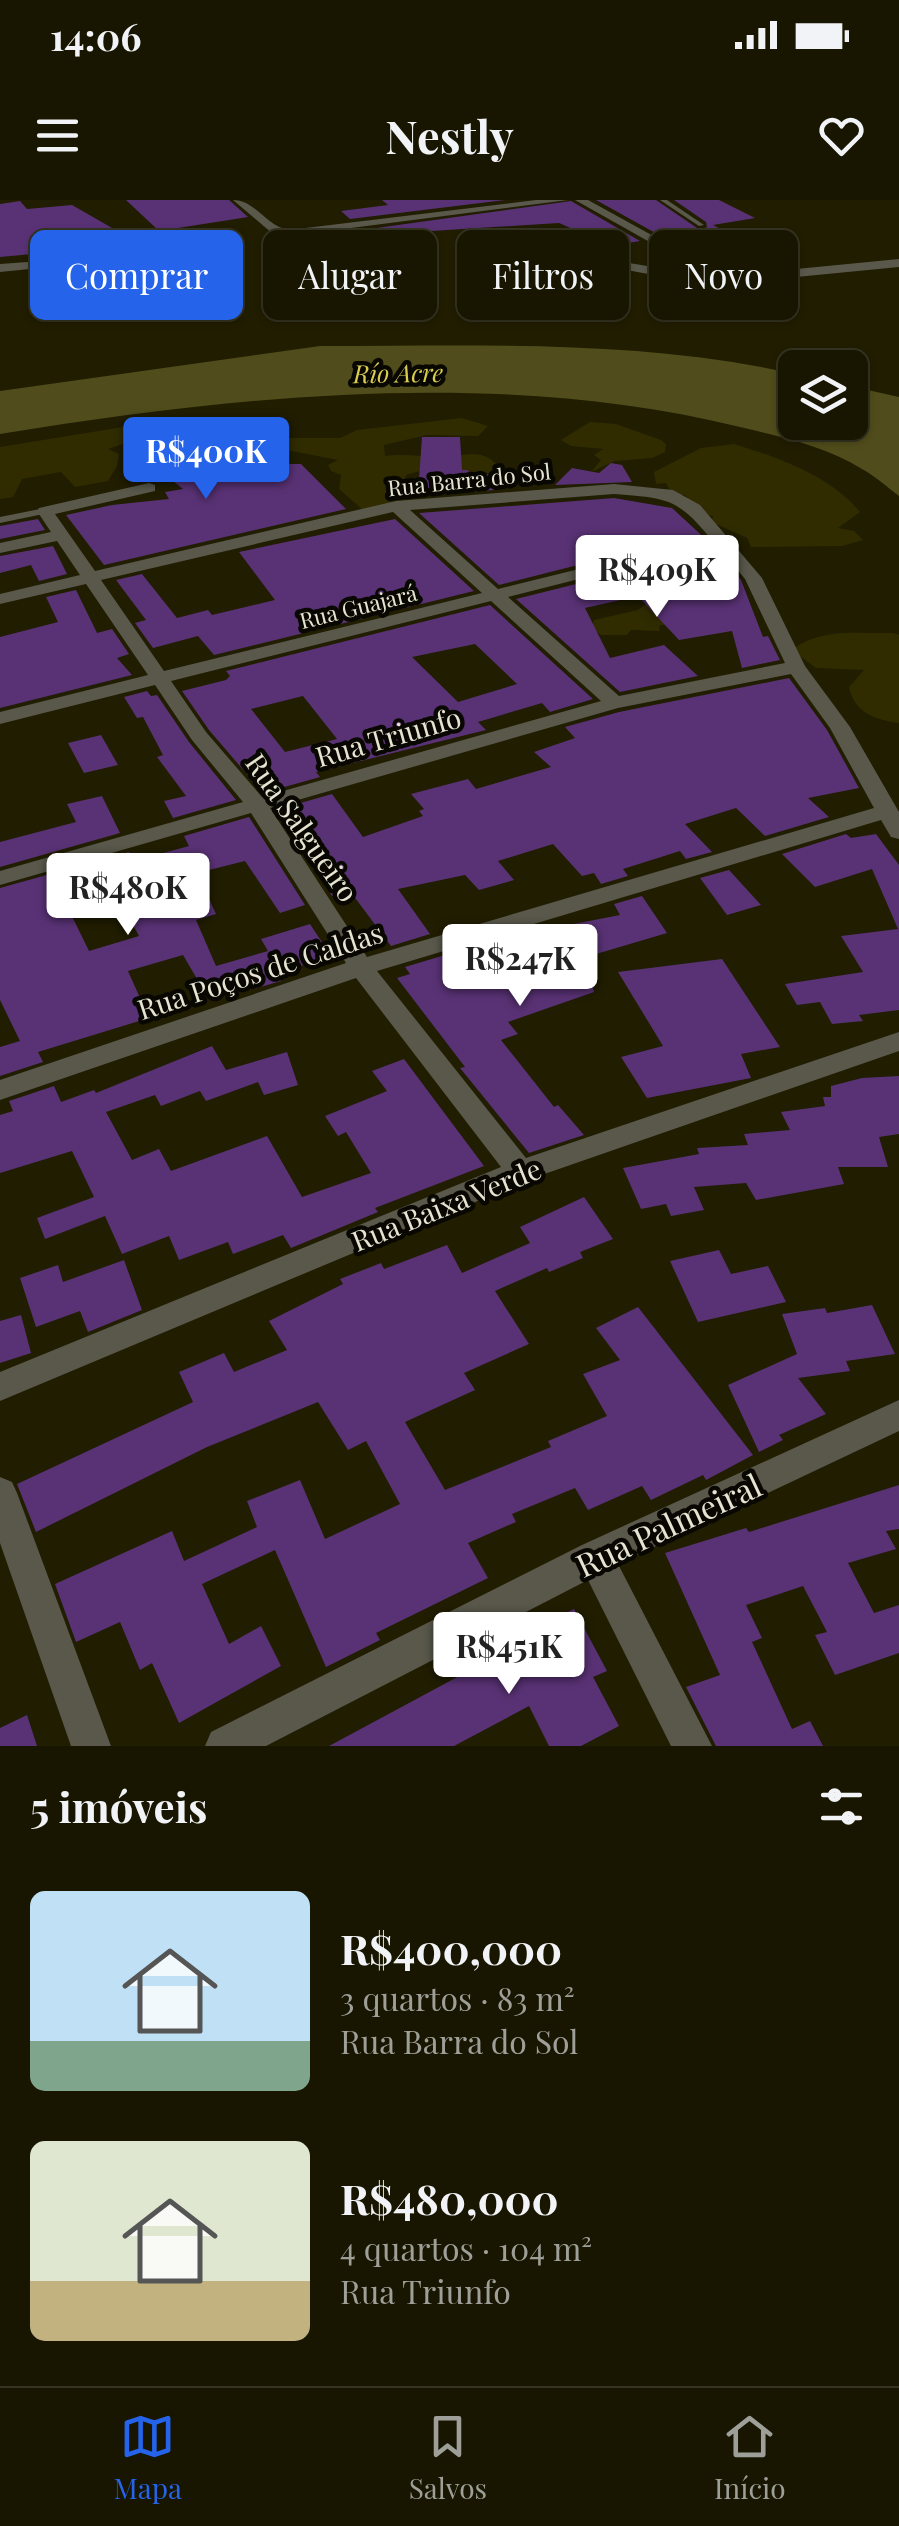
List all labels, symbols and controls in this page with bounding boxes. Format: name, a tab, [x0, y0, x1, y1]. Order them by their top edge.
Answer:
text: 14:06	[50, 10, 141, 61]
text: Nestly	[385, 105, 514, 165]
icon: menu	[30, 108, 85, 163]
icon: heart	[814, 108, 869, 163]
chip: Comprar	[30, 230, 243, 320]
chip: Alugar	[263, 230, 437, 320]
chip: Filtros	[457, 230, 629, 320]
chip: Novo	[649, 230, 798, 320]
map controls	[778, 350, 868, 440]
button: layers	[778, 350, 868, 440]
water label: Río Acre	[352, 355, 444, 389]
pin: R$400K	[125, 417, 287, 502]
text: R$400K	[145, 428, 267, 471]
street label: Rua Barra do Sol	[386, 456, 552, 502]
pin: R$409K	[576, 535, 738, 620]
text: R$409K	[598, 546, 716, 589]
street label: Rua Guajará	[296, 577, 420, 635]
street label: Rua Triunfo	[311, 698, 465, 774]
street label: Rua Salgueiro	[238, 746, 368, 908]
pin: R$480K	[47, 853, 209, 938]
text: R$480K	[69, 864, 187, 907]
street label: Rua Poços de Caldas	[133, 913, 387, 1027]
pin: R$247K	[439, 924, 601, 1009]
text: R$247K	[464, 935, 576, 978]
street label: Rua Baixa Verde	[346, 1149, 546, 1259]
street label: Rua Palmeiral	[568, 1462, 768, 1586]
pin: R$451K	[428, 1612, 590, 1697]
text: R$451K	[455, 1623, 563, 1666]
text: 5 imóveis	[30, 1778, 207, 1834]
icon: filters	[814, 1779, 869, 1834]
text: R$400,000	[340, 1920, 562, 1976]
icon: home	[110, 1931, 230, 2051]
text: 3 quartos · 83 m²	[340, 1976, 575, 2019]
text: Rua Barra do Sol	[340, 2019, 578, 2062]
text: R$480,000	[340, 2170, 559, 2226]
icon: home	[110, 2181, 230, 2301]
text: 4 quartos · 104 m²	[340, 2226, 592, 2269]
text: Rua Triunfo	[340, 2269, 511, 2312]
tab: Mapa	[113, 2409, 182, 2506]
tab: Salvos	[409, 2409, 487, 2506]
tab: Início	[714, 2409, 786, 2506]

